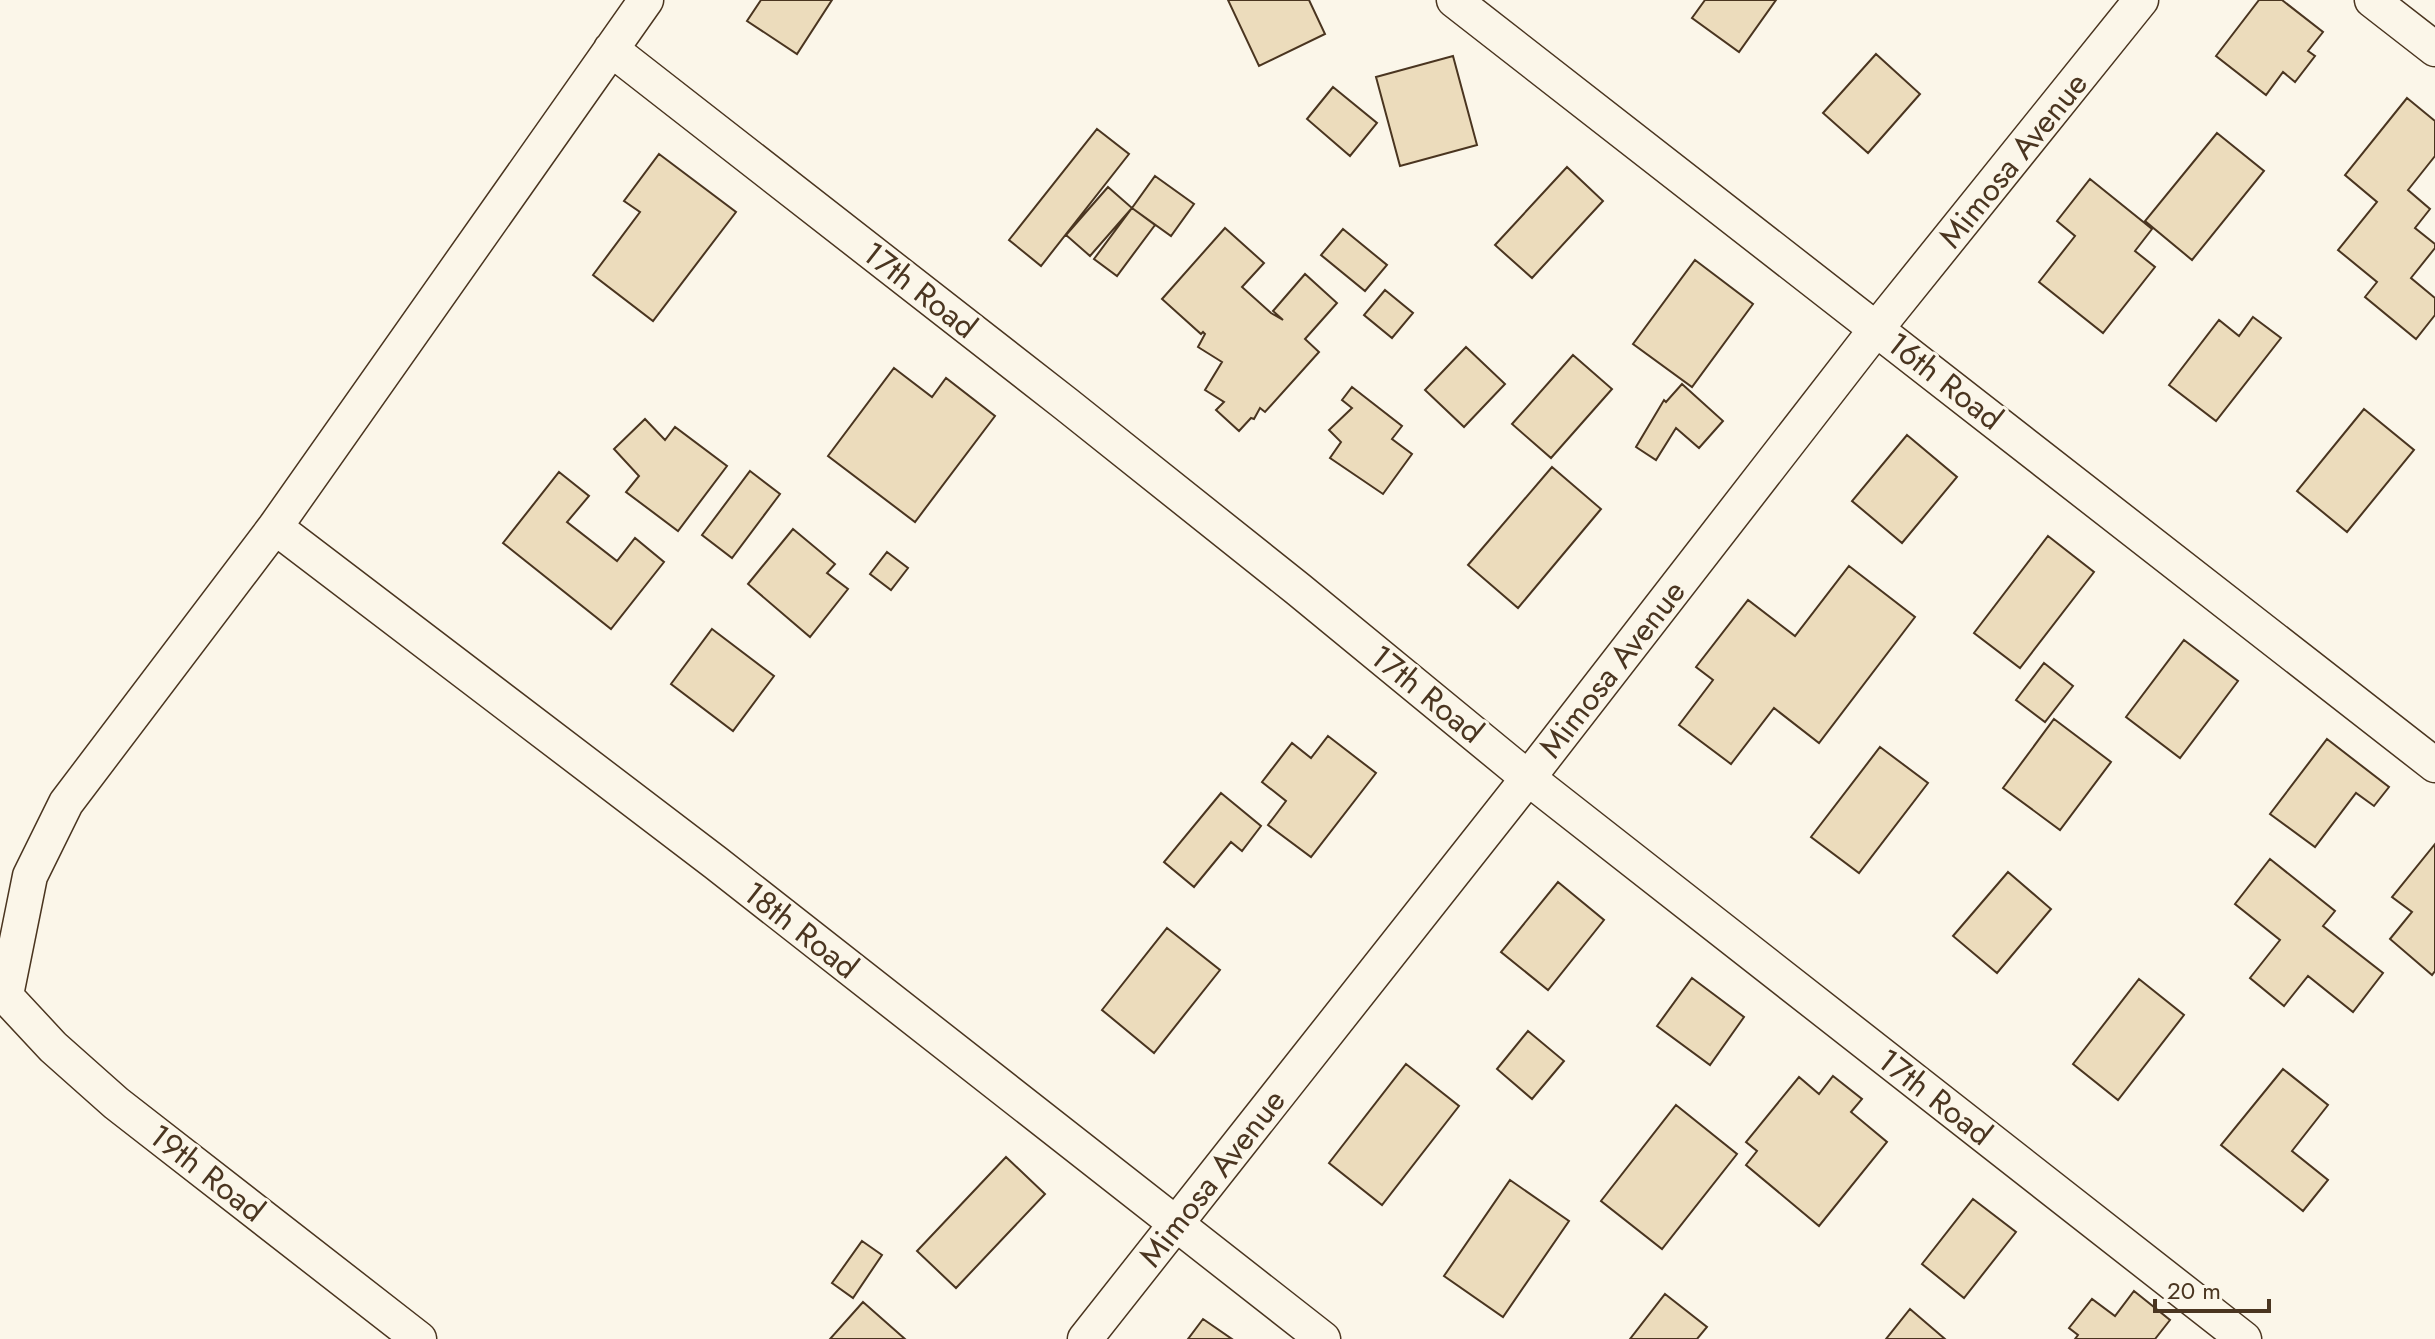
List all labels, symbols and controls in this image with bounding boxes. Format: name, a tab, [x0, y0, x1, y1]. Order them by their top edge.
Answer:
street label: Mimosa Avenue	[1928, 62, 2098, 258]
street label: 17th Road	[853, 231, 987, 349]
street label: 16th Road	[1877, 321, 2013, 441]
street label: Mimosa Avenue	[1528, 570, 1696, 768]
street label: 17th Road	[1360, 634, 1494, 754]
street label: 18th Road	[734, 870, 868, 990]
street label: 17th Road	[1868, 1038, 2002, 1156]
street label: Mimosa Avenue	[1128, 1079, 1296, 1277]
street label: 19th Road	[139, 1113, 275, 1233]
scale bar	[2155, 1263, 2269, 1313]
text: 20 m	[2167, 1273, 2221, 1308]

